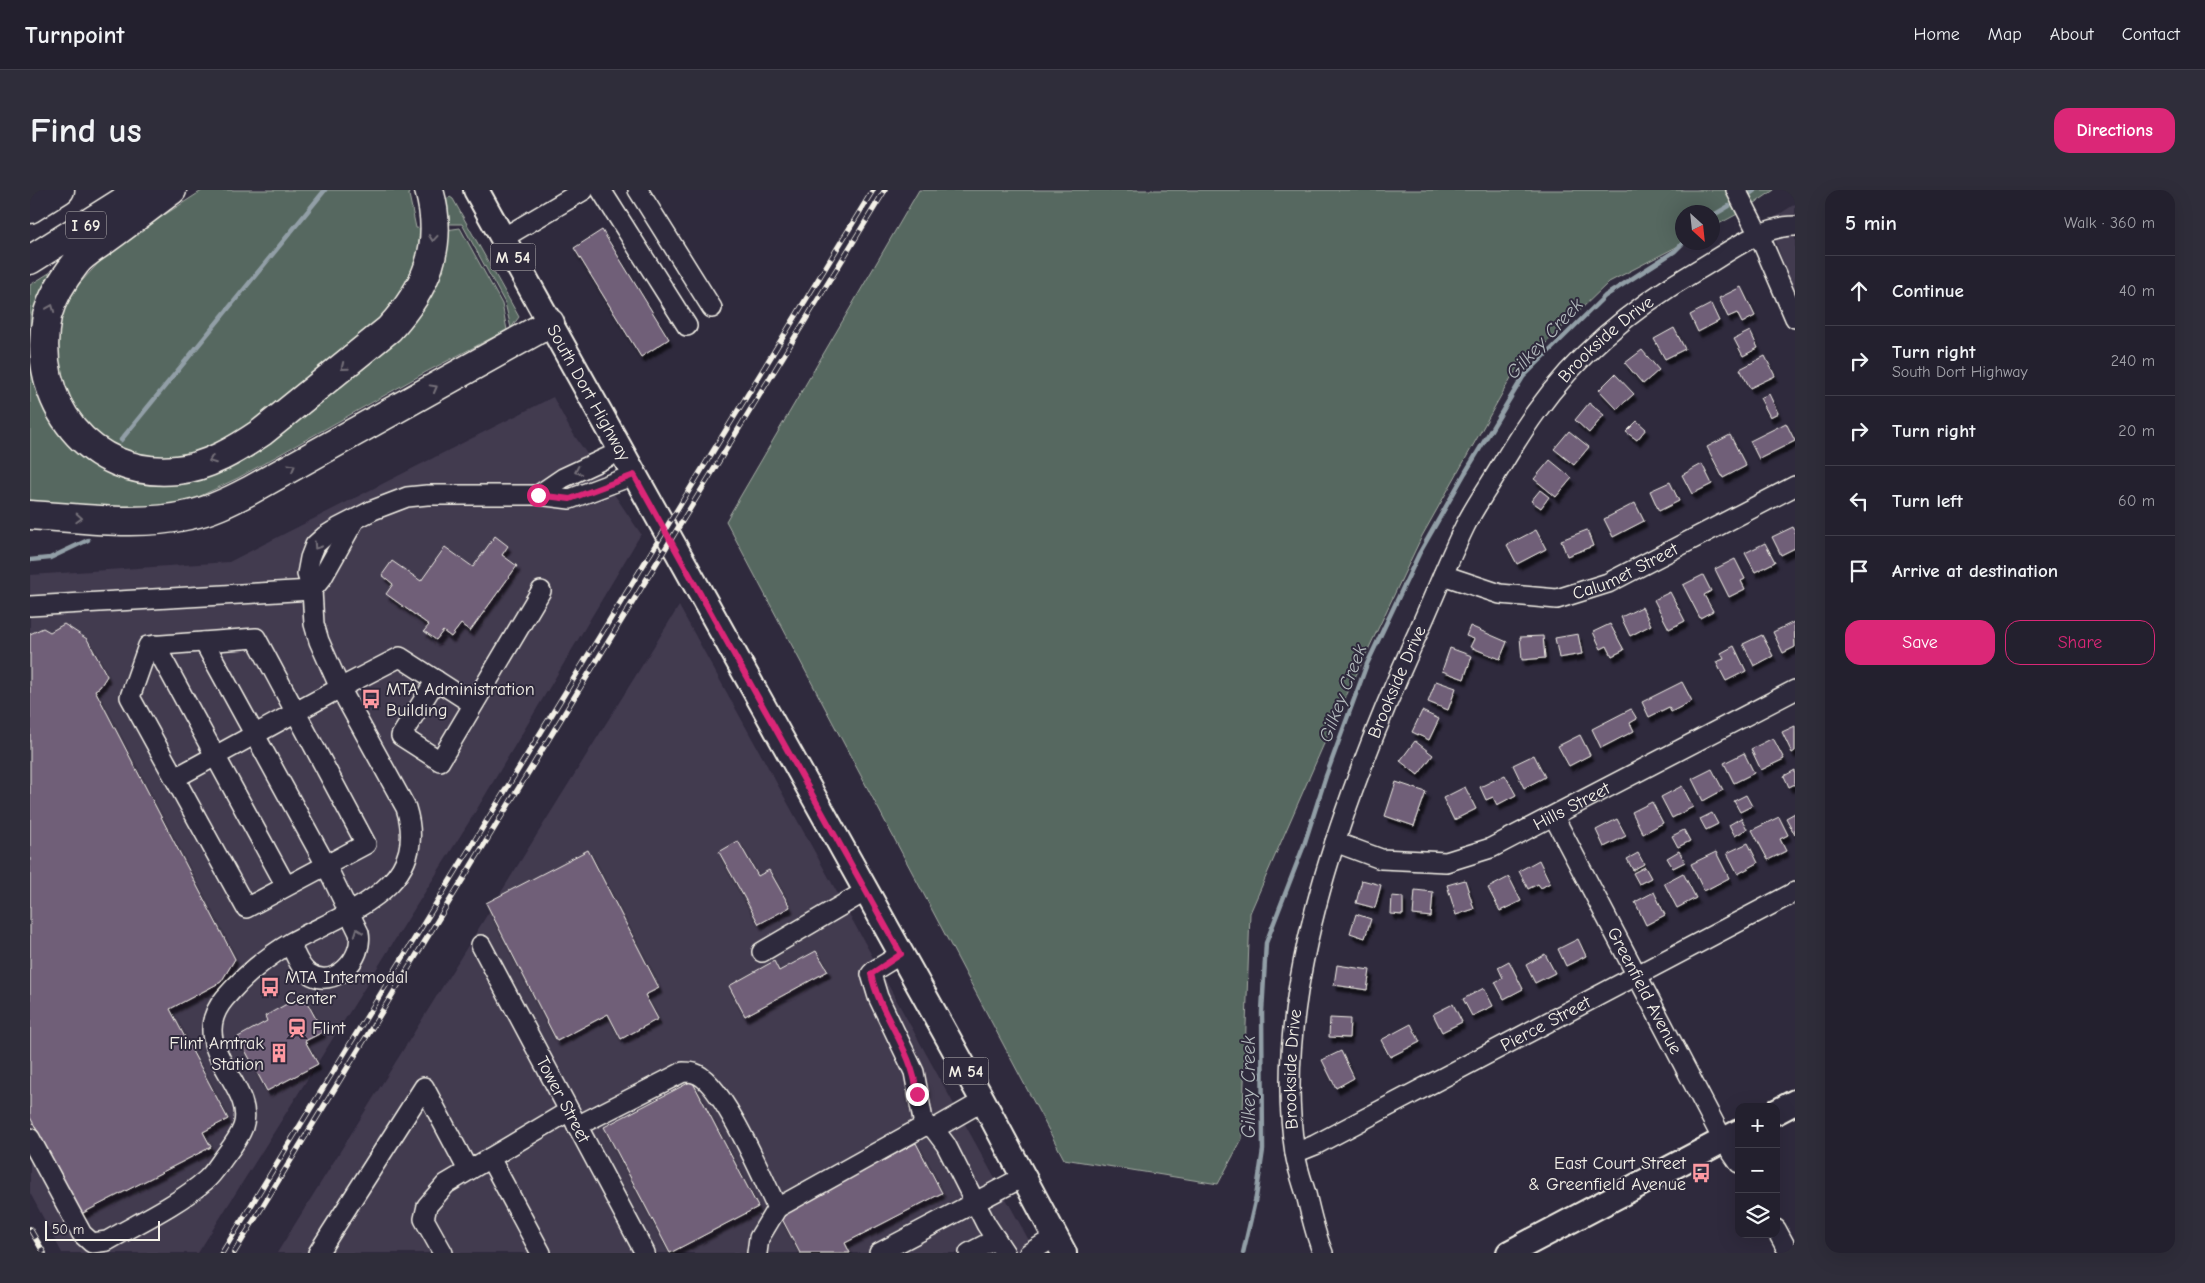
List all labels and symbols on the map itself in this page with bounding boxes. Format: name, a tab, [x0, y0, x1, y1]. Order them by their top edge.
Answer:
north arrow	[1675, 205, 1720, 250]
road number: I 69	[66, 212, 106, 238]
one-way arrow	[428, 234, 439, 242]
road number: M 54	[490, 244, 536, 270]
street label: Brookside Drive	[1554, 291, 1658, 387]
water label: Gilkey Creek	[1502, 293, 1588, 384]
one-way arrow	[44, 304, 55, 313]
street label: South Dort Highway	[542, 321, 635, 466]
one-way arrow	[341, 361, 350, 369]
one-way arrow	[429, 384, 438, 394]
one-way arrow	[208, 454, 217, 464]
one-way arrow	[287, 463, 296, 473]
one-way arrow	[575, 465, 584, 475]
route start	[527, 484, 550, 507]
one-way arrow	[75, 512, 83, 523]
street label: Calumet Street	[1570, 538, 1682, 604]
one-way arrow	[313, 541, 323, 550]
street label: Brookside Drive	[1364, 622, 1431, 741]
water label: Gilkey Creek	[1314, 641, 1372, 745]
place label: MTA Administration Building	[386, 679, 535, 721]
bus stop icon: MTA Administration Building	[360, 688, 382, 710]
street label: Hills Street	[1530, 778, 1614, 835]
street label: Greenfield Avenue	[1603, 924, 1686, 1058]
one-way arrow	[354, 928, 364, 937]
place label: MTA Intermodal Center	[285, 967, 408, 1009]
bus stop icon: MTA Intermodal Center	[259, 976, 281, 998]
street label: Pierce Street	[1497, 991, 1595, 1056]
street label: Brookside Drive	[1280, 1008, 1306, 1130]
station icon: Flint	[286, 1017, 308, 1039]
place label: Flint	[312, 1018, 346, 1039]
place label: Flint Amtrak Station	[169, 1033, 264, 1075]
water label: Gilkey Creek	[1238, 1035, 1260, 1138]
building icon: Flint Amtrak Station	[268, 1042, 290, 1064]
street label: Tower Street	[531, 1053, 595, 1147]
road number: M 54	[944, 1058, 988, 1084]
route end	[906, 1083, 929, 1106]
place label: East Court Street & Greenfield Avenue	[1528, 1153, 1687, 1195]
bus stop icon: East Court Street & Greenfield Avenue	[1690, 1162, 1712, 1184]
scale bar	[45, 1218, 160, 1241]

